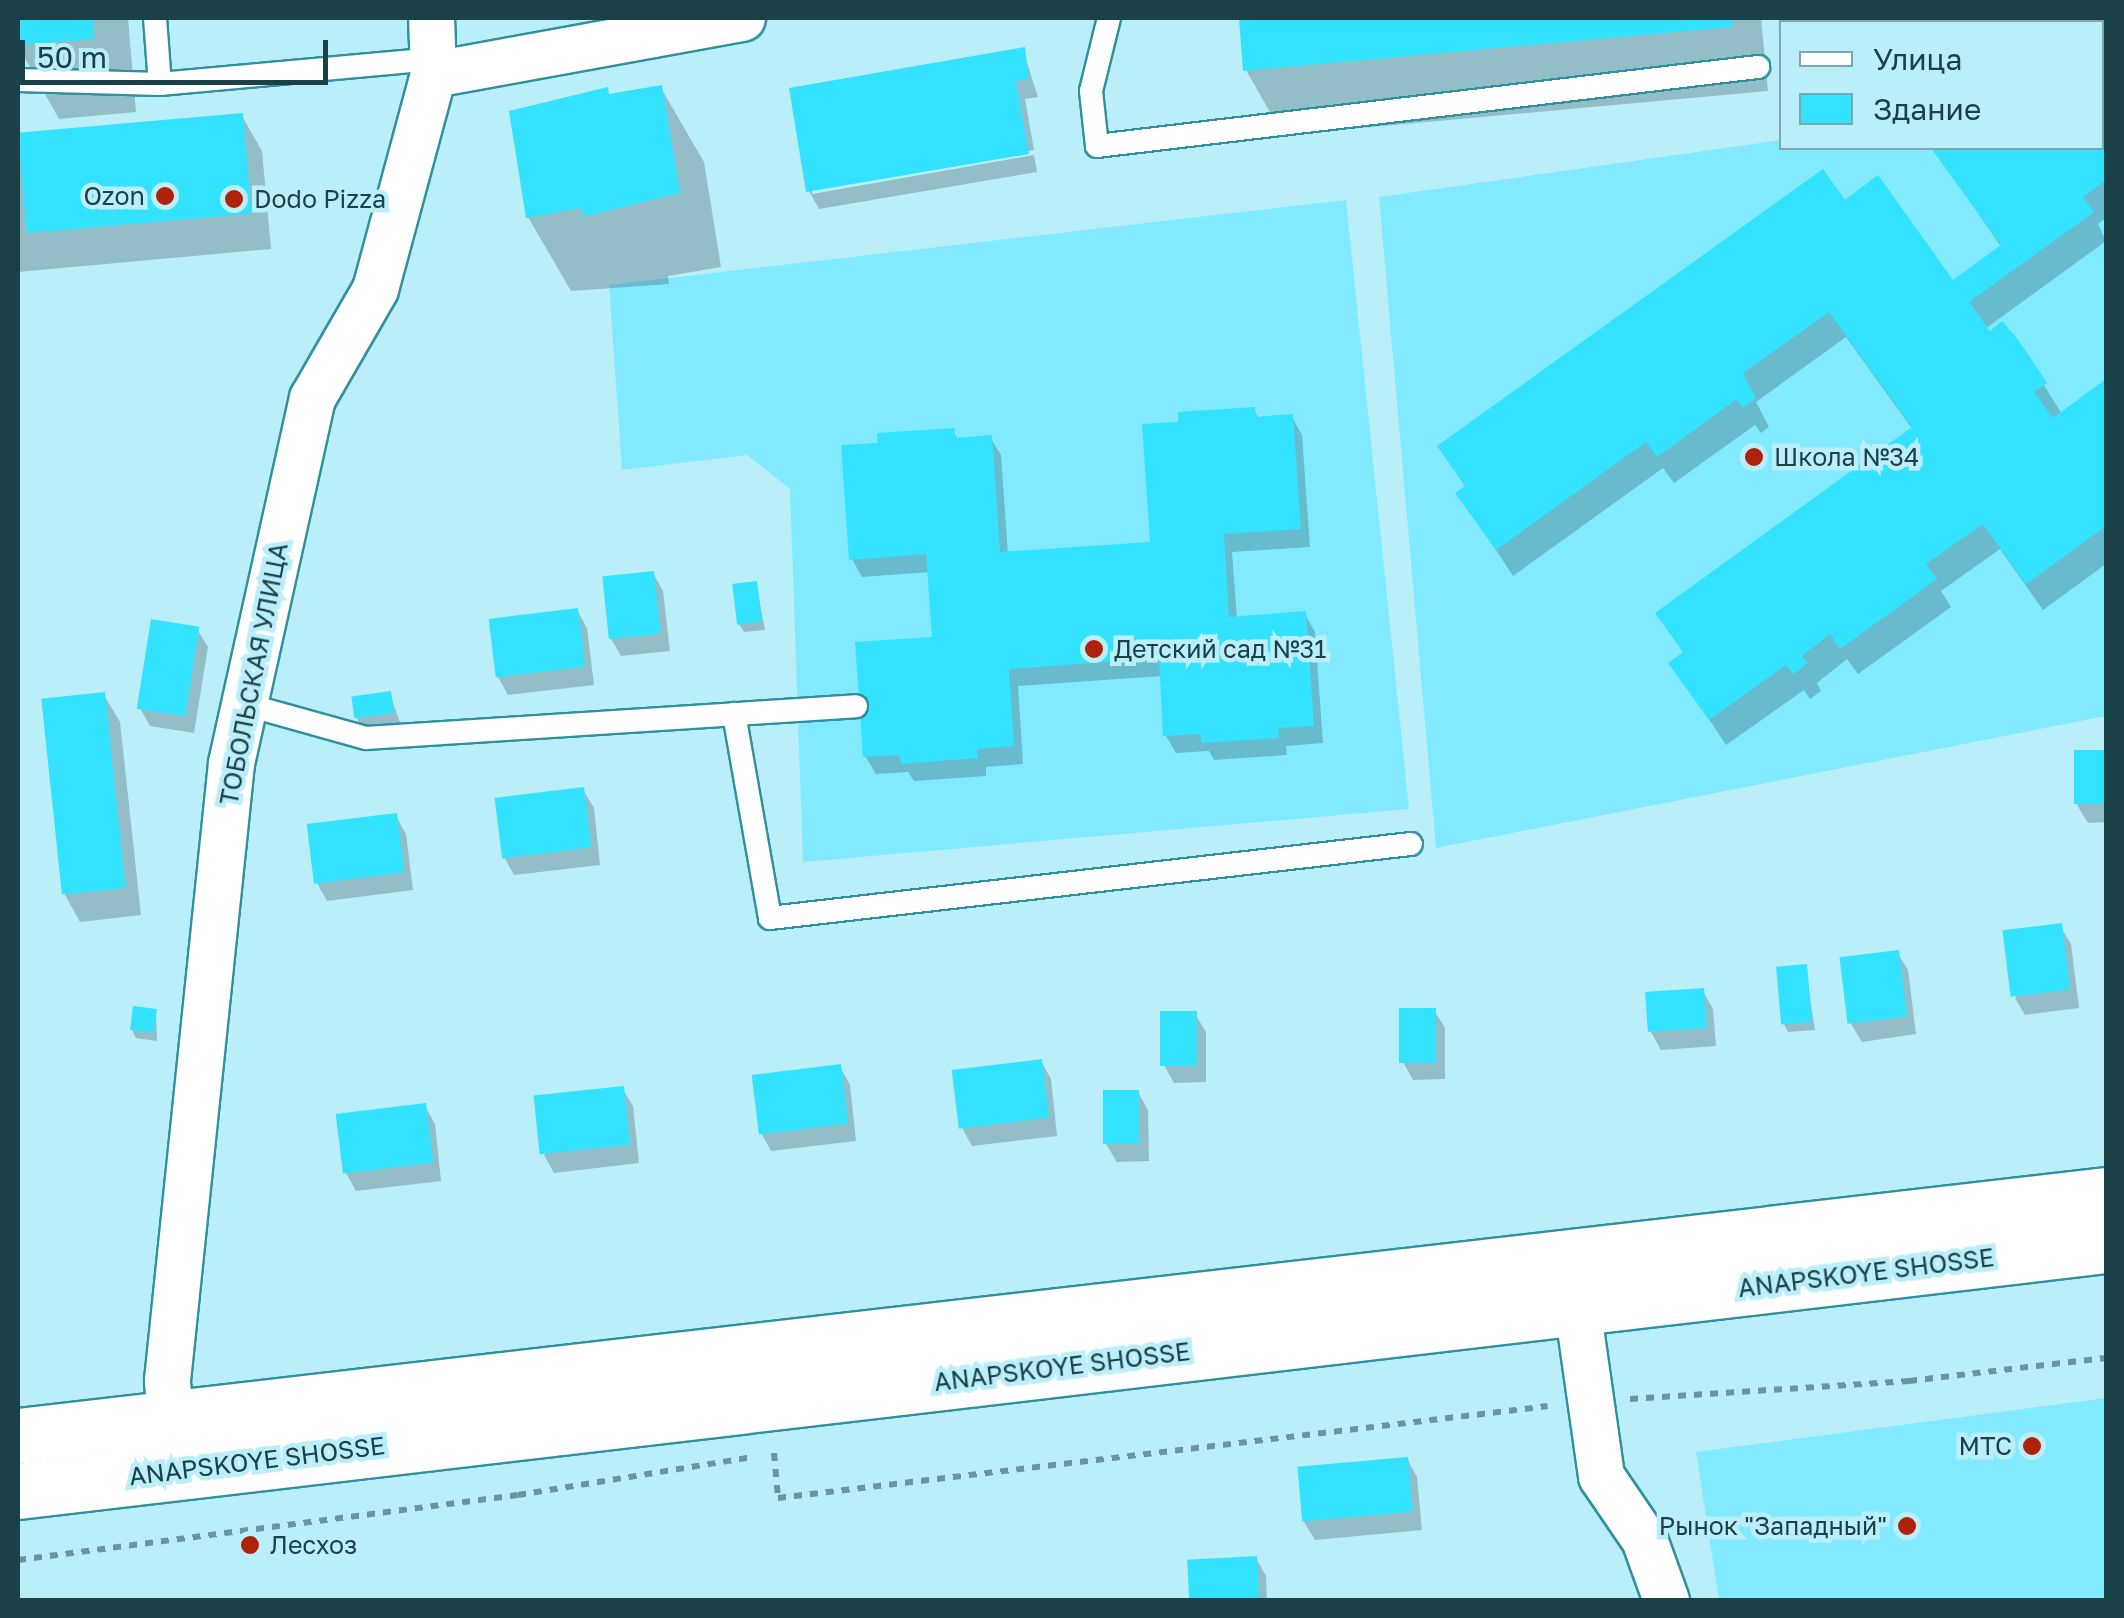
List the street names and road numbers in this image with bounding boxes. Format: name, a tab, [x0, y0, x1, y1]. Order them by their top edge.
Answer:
street label: ТОБОЛЬСКАЯ УЛИЦА	[214, 540, 294, 808]
street label: ANAPSKOYE SHOSSE	[1736, 1242, 1996, 1304]
street label: ANAPSKOYE SHOSSE	[932, 1336, 1192, 1398]
street label: ANAPSKOYE SHOSSE	[127, 1430, 387, 1492]

